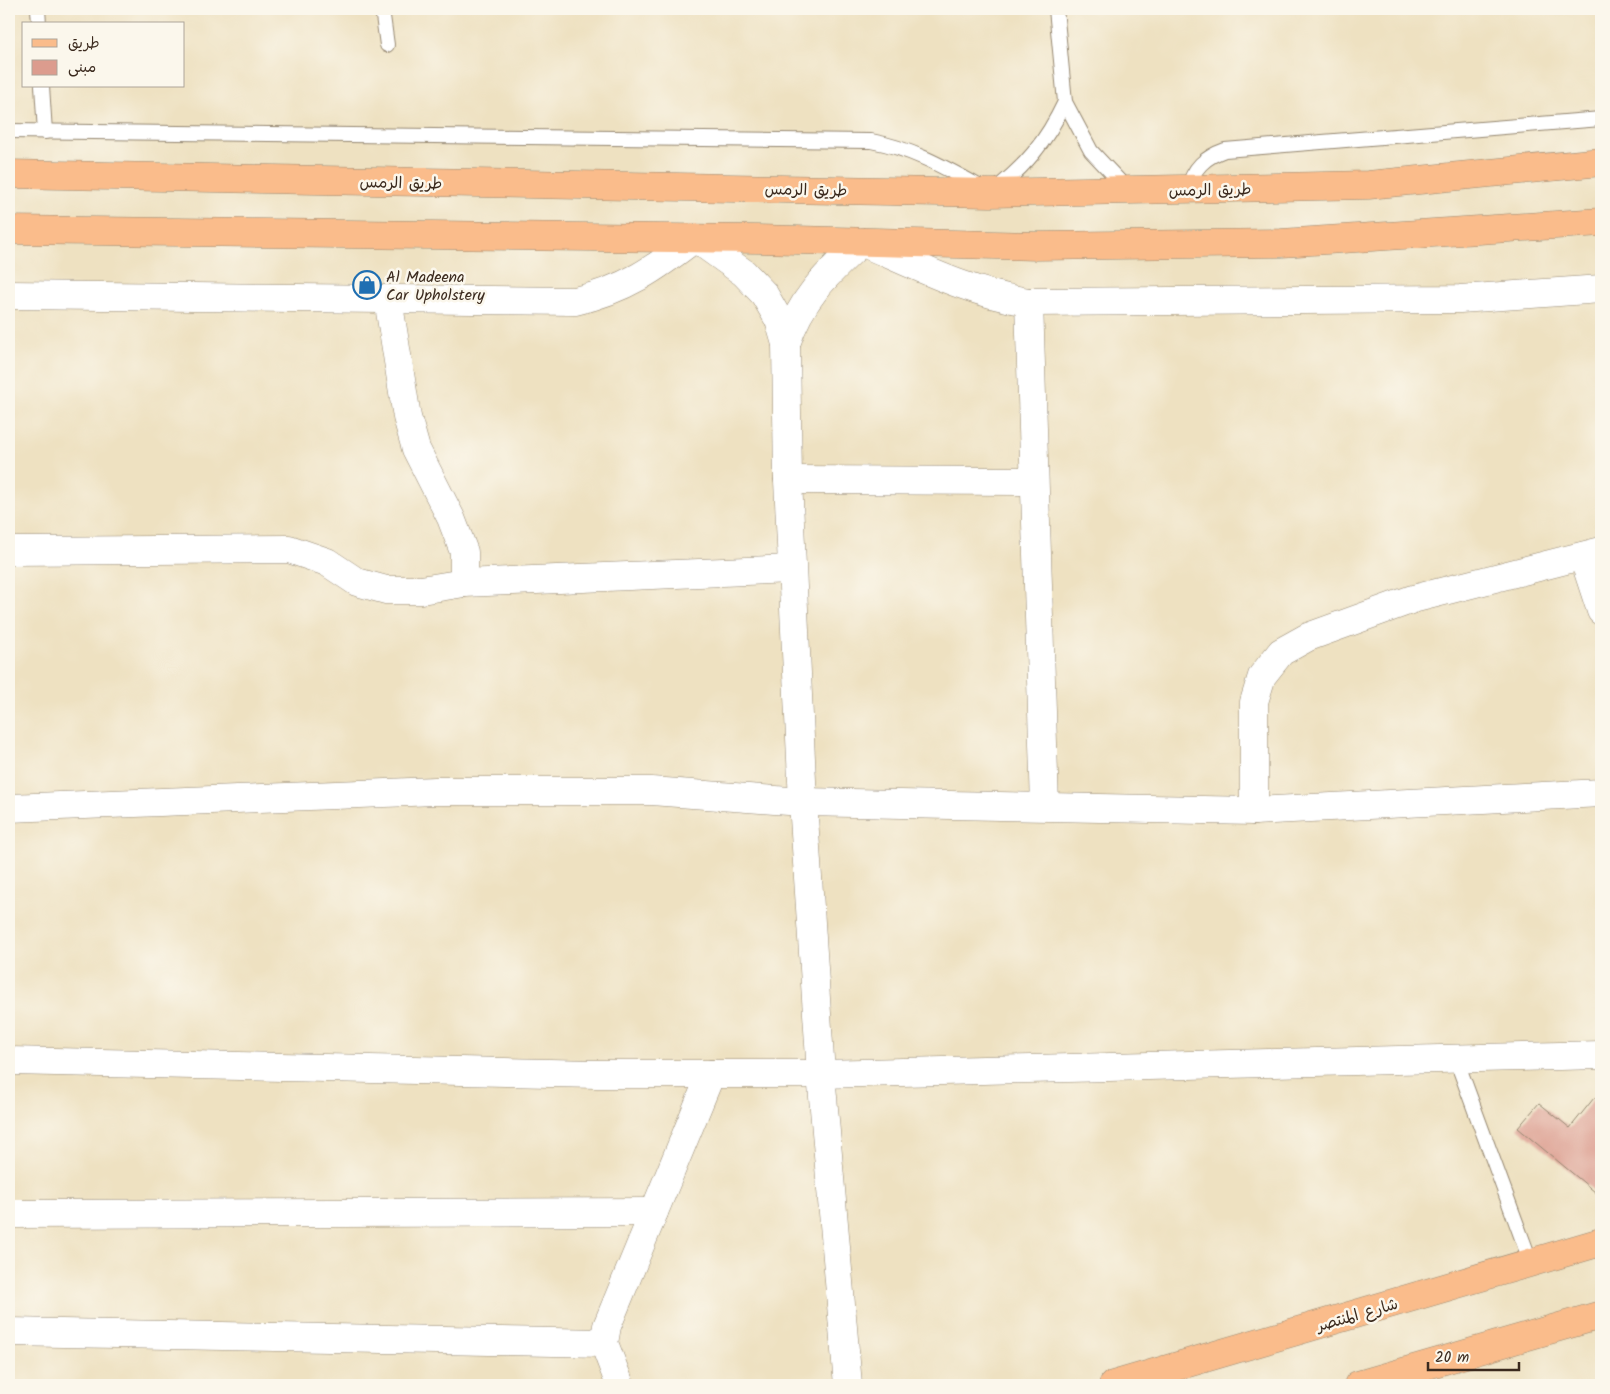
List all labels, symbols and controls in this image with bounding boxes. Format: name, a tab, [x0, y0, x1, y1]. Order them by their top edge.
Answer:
legend	[22, 22, 185, 88]
text: طريق	[68, 32, 100, 56]
text: مبنى	[68, 56, 96, 80]
street label: طريق الرمس	[359, 170, 443, 197]
street label: طريق الرمس	[764, 177, 848, 204]
street label: طريق الرمس	[1168, 177, 1252, 204]
place label: Al Madeena Car Upholstery	[386, 265, 485, 308]
shop icon: Al Madeena Car Upholstery	[352, 270, 382, 300]
street label: شارع المنتصر	[1312, 1292, 1401, 1340]
scale bar	[1428, 1339, 1519, 1371]
text: 20 m	[1435, 1346, 1469, 1370]

